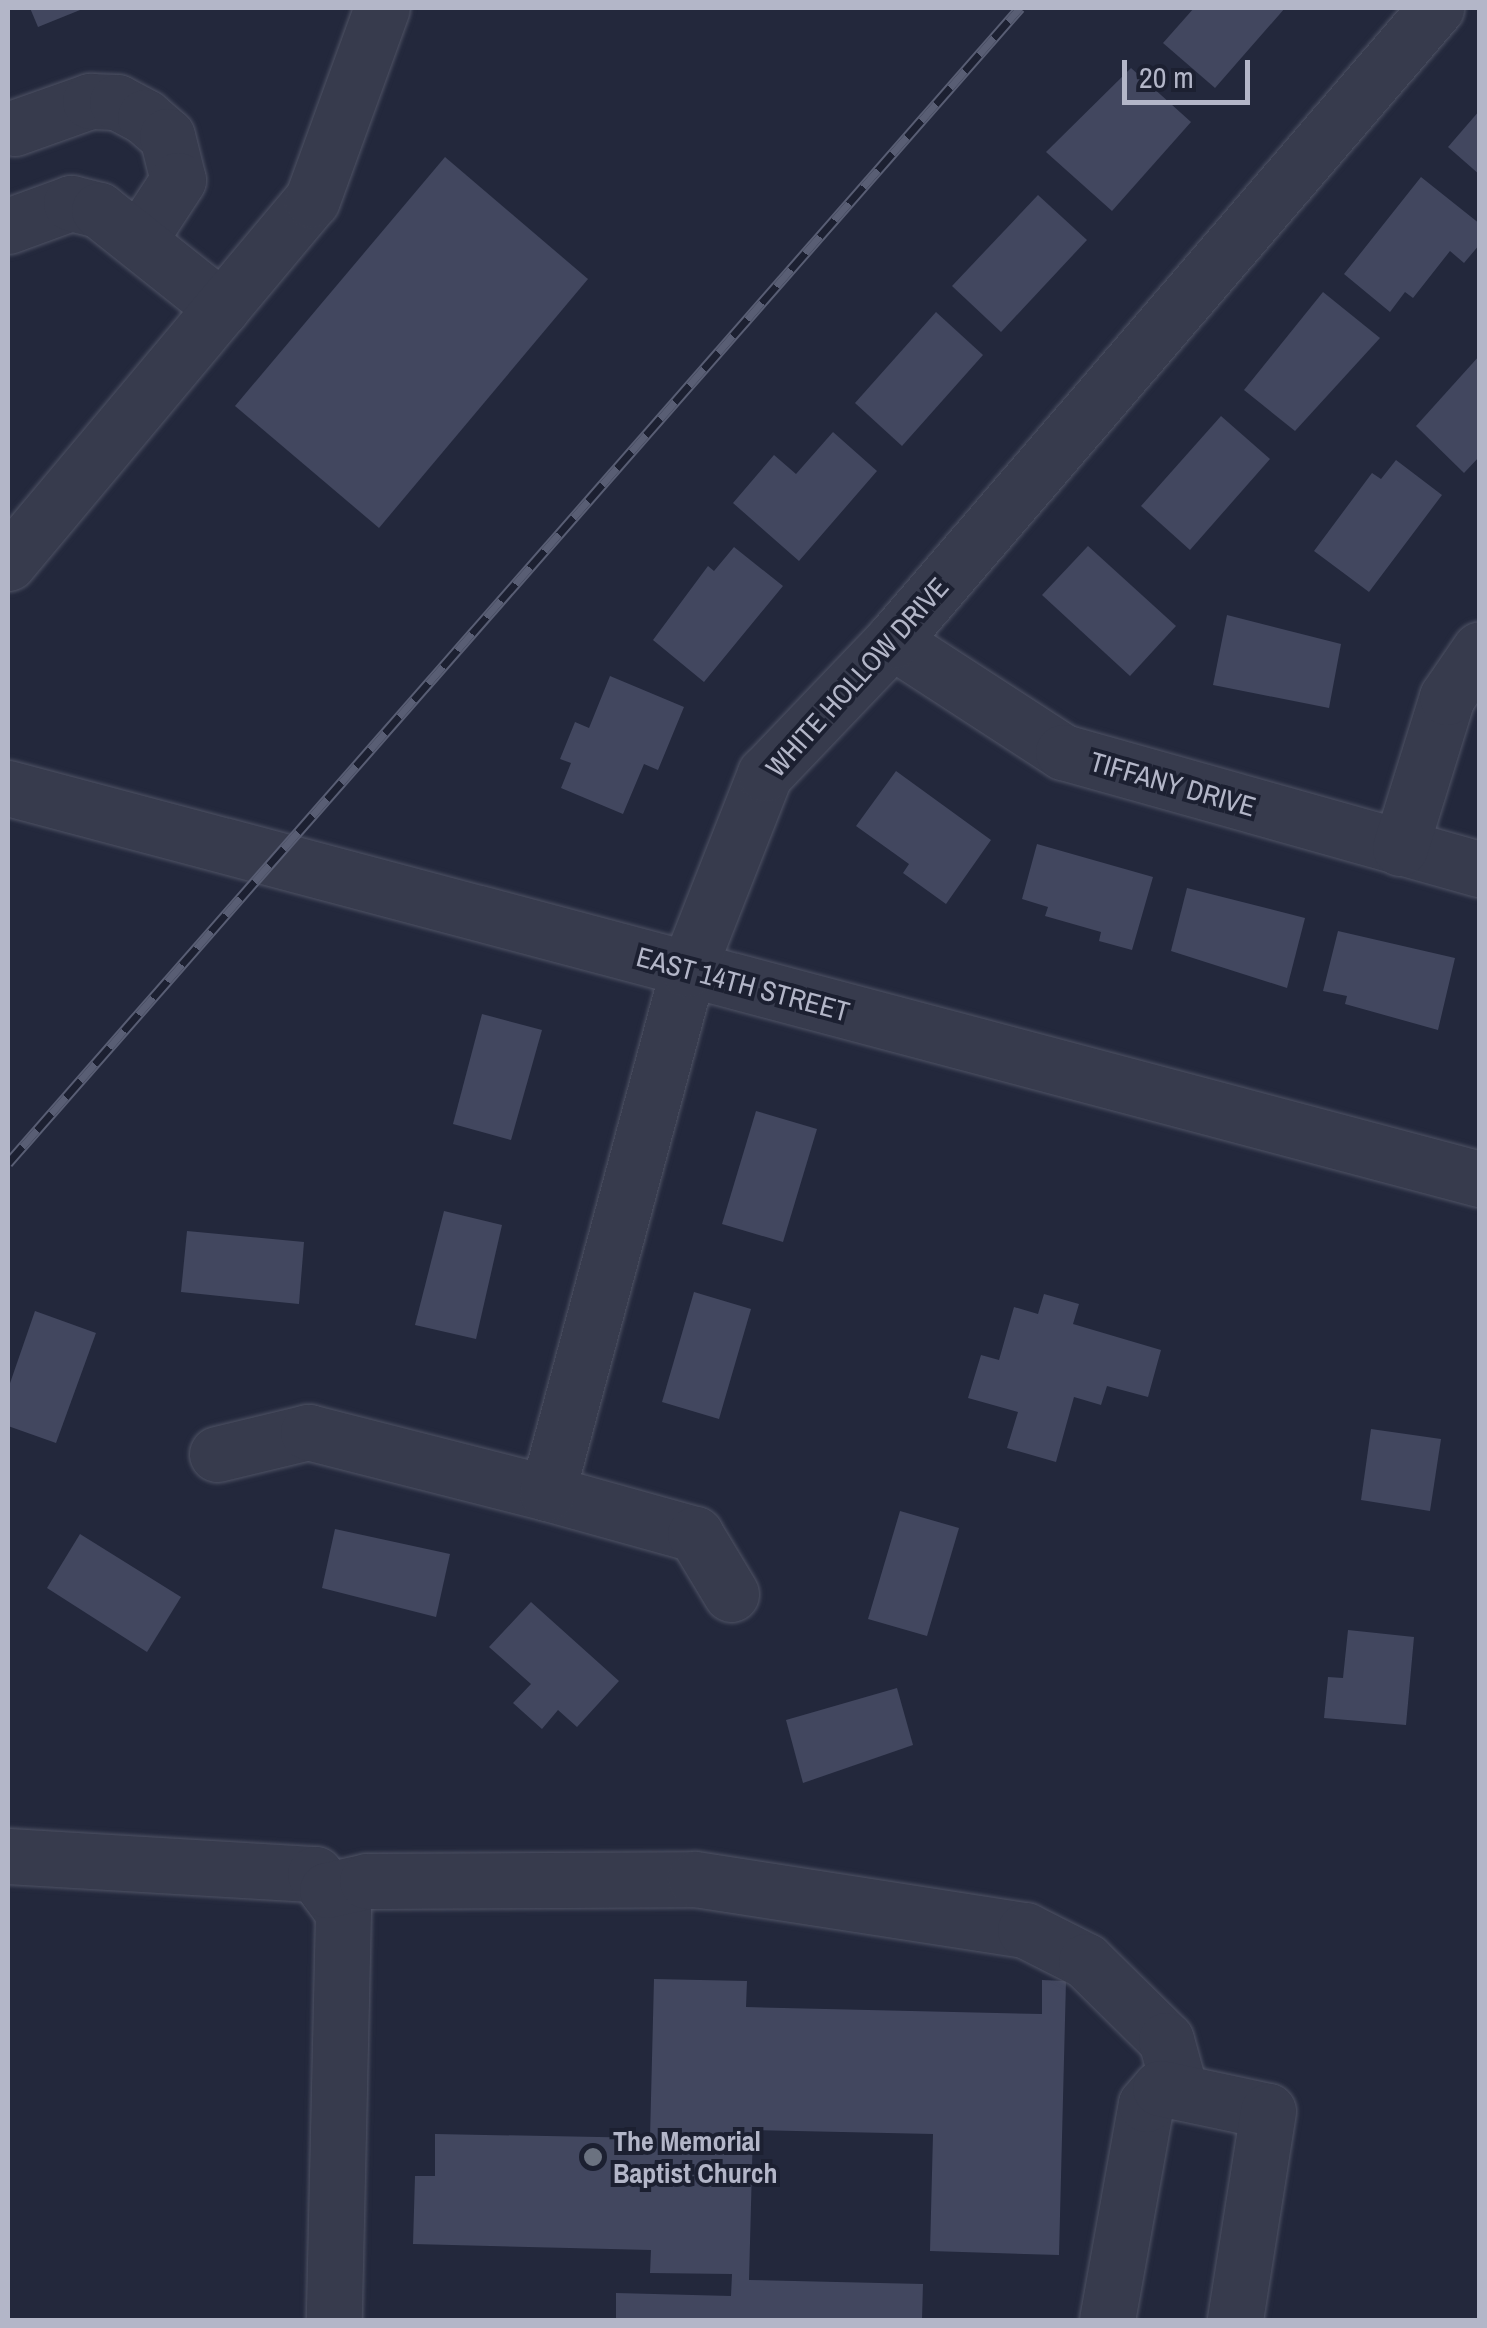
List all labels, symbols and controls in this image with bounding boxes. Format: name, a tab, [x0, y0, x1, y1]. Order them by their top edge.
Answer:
scale bar	[1127, 40, 1254, 102]
text: 20 m	[1139, 57, 1194, 97]
street label: WHITE HOLLOW DRIVE	[759, 570, 955, 784]
street label: TIFFANY DRIVE	[1086, 744, 1260, 824]
street label: EAST 14TH STREET	[633, 939, 853, 1029]
place label: The Memorial Baptist Church	[613, 2124, 778, 2190]
marker: The Memorial Baptist Church	[582, 2146, 604, 2168]

